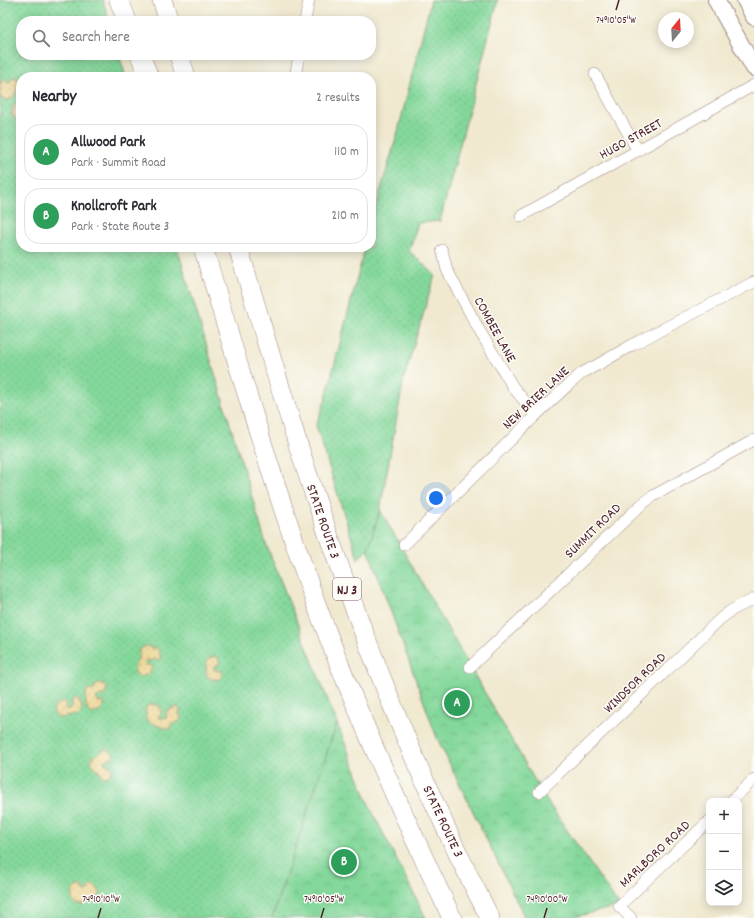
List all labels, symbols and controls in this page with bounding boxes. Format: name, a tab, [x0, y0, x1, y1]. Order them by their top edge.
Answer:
north arrow	[658, 12, 694, 48]
text: 74°10'05"W	[596, 14, 636, 28]
search box	[16, 16, 376, 60]
icon: search	[30, 27, 52, 49]
text: Search here	[62, 27, 130, 49]
text: Nearby	[32, 86, 76, 110]
text: 2 results	[316, 89, 360, 108]
street label: HUGO STREET	[596, 114, 666, 165]
text: Allwood Park	[71, 132, 145, 154]
text: A	[42, 143, 50, 162]
text: 110 m	[334, 143, 359, 162]
text: Park · Summit Road	[71, 154, 166, 173]
text: Knollcroft Park	[71, 196, 157, 218]
text: B	[43, 207, 49, 226]
text: 210 m	[331, 207, 359, 226]
text: Park · State Route 3	[71, 218, 169, 237]
street label: COMBEE LANE	[468, 293, 521, 367]
street label: NEW BRIER LANE	[498, 362, 575, 435]
street label: STATE ROUTE 3	[300, 482, 344, 562]
your location	[426, 488, 446, 508]
street label: SUMMIT ROAD	[560, 499, 626, 564]
road number: NJ 3	[333, 578, 361, 600]
street label: WINDSOR ROAD	[599, 648, 671, 719]
pin: A	[444, 688, 470, 718]
street label: STATE ROUTE 3	[417, 782, 468, 861]
map controls	[706, 798, 742, 906]
button: +	[706, 798, 742, 834]
street label: MARLBORO ROAD	[615, 816, 695, 893]
button: −	[706, 834, 742, 870]
pin: B	[331, 847, 357, 877]
button: layers	[706, 870, 742, 906]
text: 74°10'10"W	[82, 893, 120, 907]
text: 74°10'05"W	[304, 893, 344, 907]
text: 74°10'00"W	[527, 893, 568, 907]

